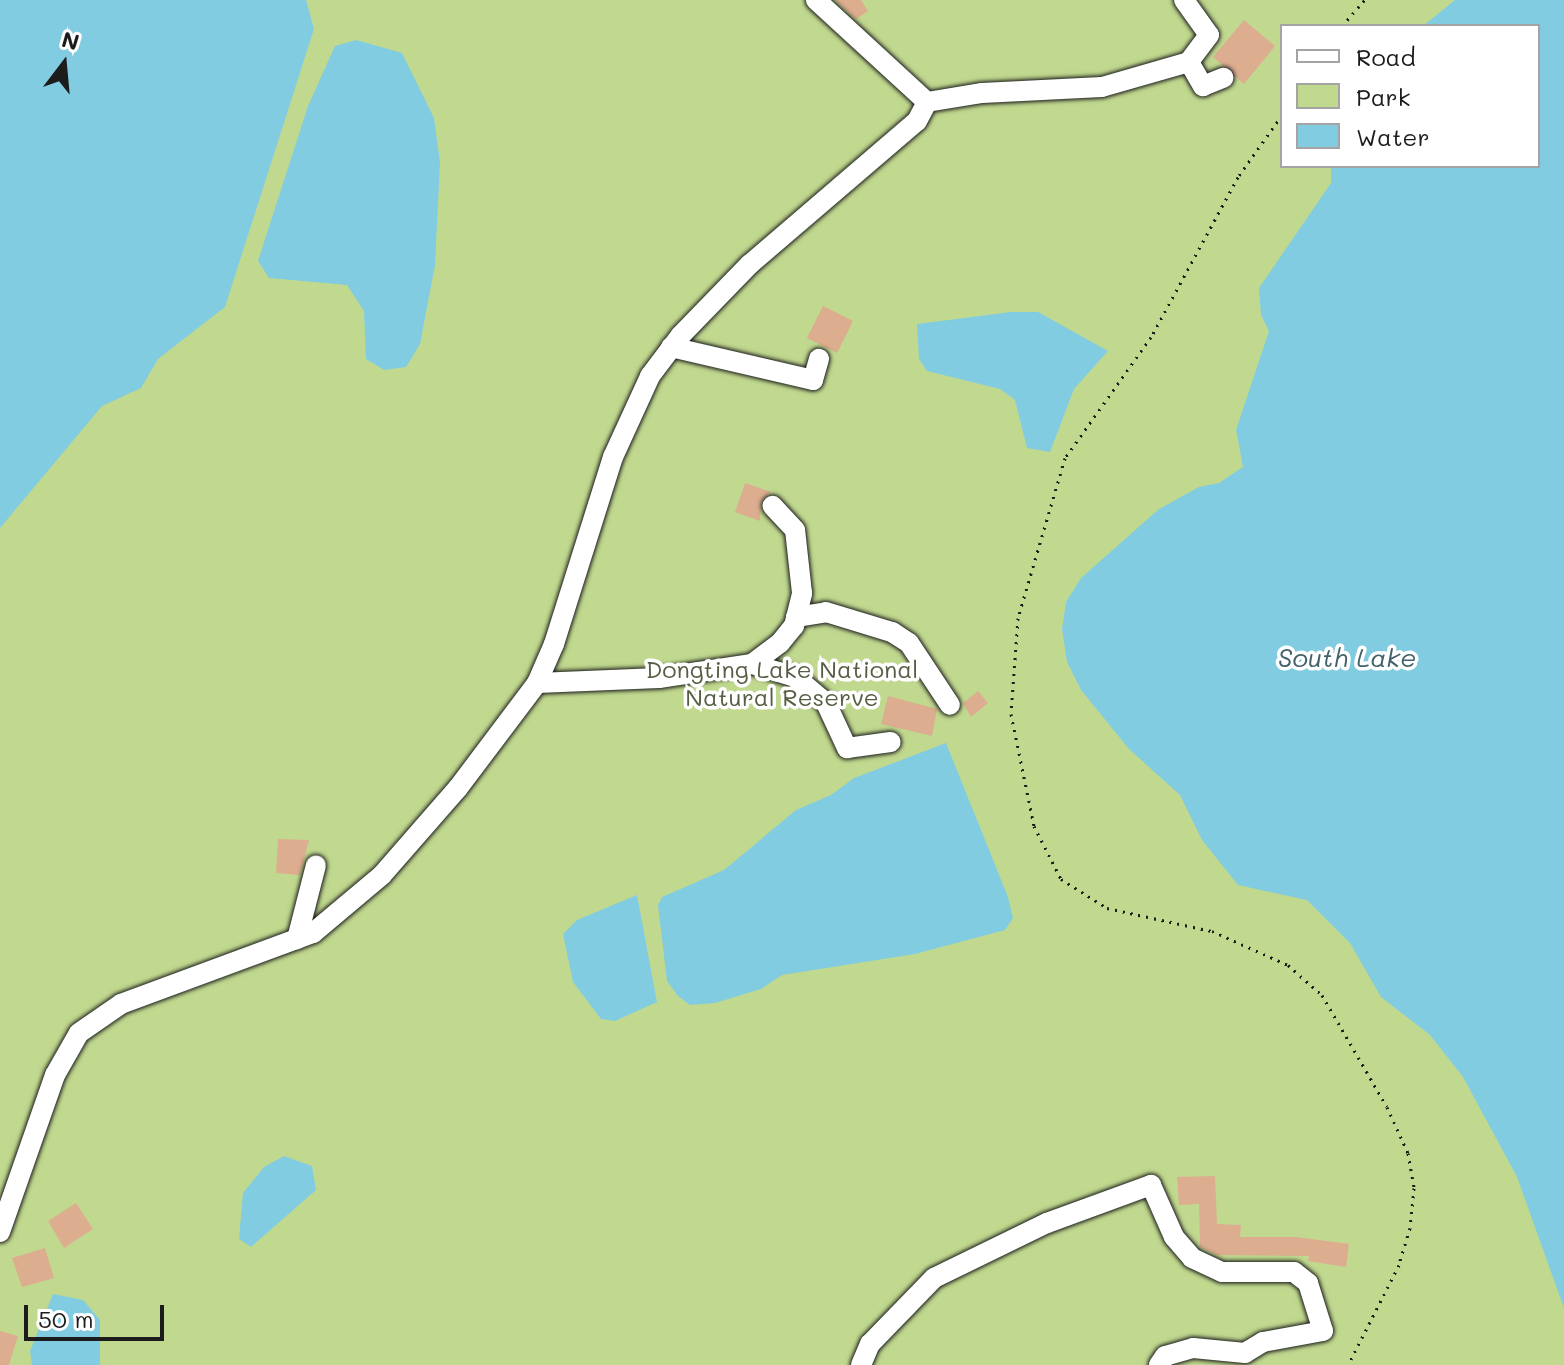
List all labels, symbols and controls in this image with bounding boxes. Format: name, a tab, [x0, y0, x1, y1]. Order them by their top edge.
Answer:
north arrow	[24, 24, 104, 104]
text: N	[59, 24, 83, 57]
legend	[1280, 24, 1540, 168]
text: Road	[1356, 41, 1416, 72]
text: Park	[1356, 81, 1410, 112]
text: Water	[1356, 121, 1430, 152]
water label: South Lake	[1278, 642, 1416, 674]
park label: Dongting Lake National Natural Reserve	[646, 655, 918, 711]
scale bar	[28, 1289, 168, 1339]
text: 50 m	[38, 1303, 94, 1334]

